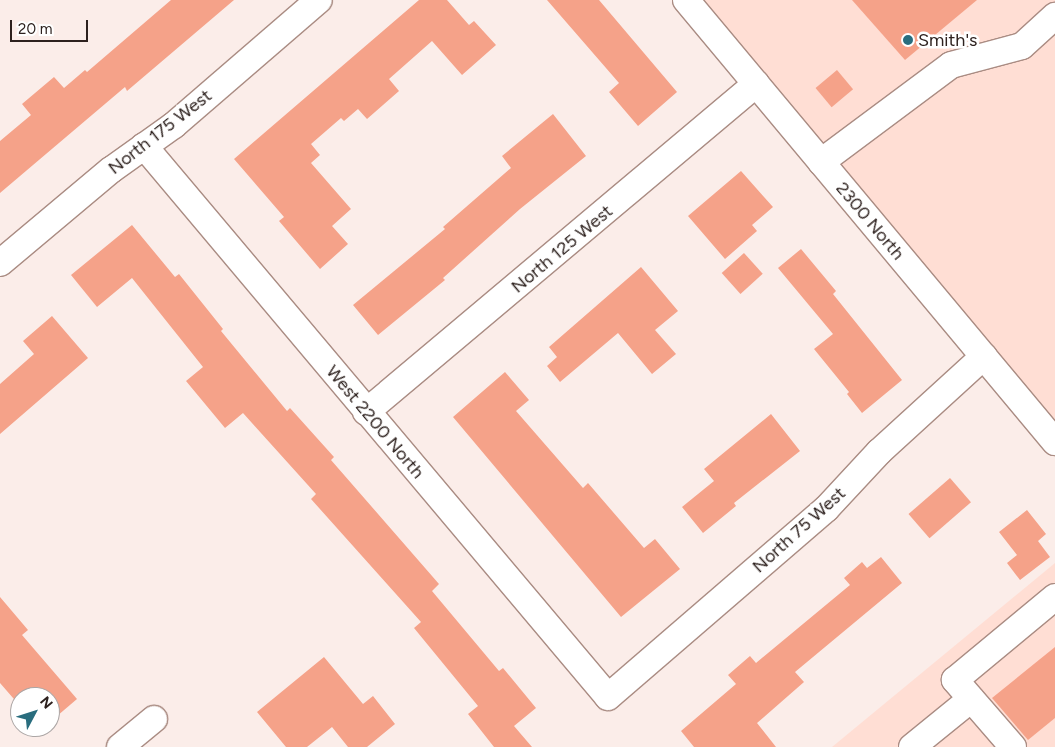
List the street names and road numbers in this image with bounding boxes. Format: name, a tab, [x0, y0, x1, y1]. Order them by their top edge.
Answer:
street label: North 175 West	[104, 85, 216, 179]
street label: 2300 North	[831, 178, 909, 264]
street label: North 125 West	[507, 200, 617, 298]
street label: West 2200 North	[321, 361, 429, 483]
street label: North 75 West	[748, 483, 850, 577]

